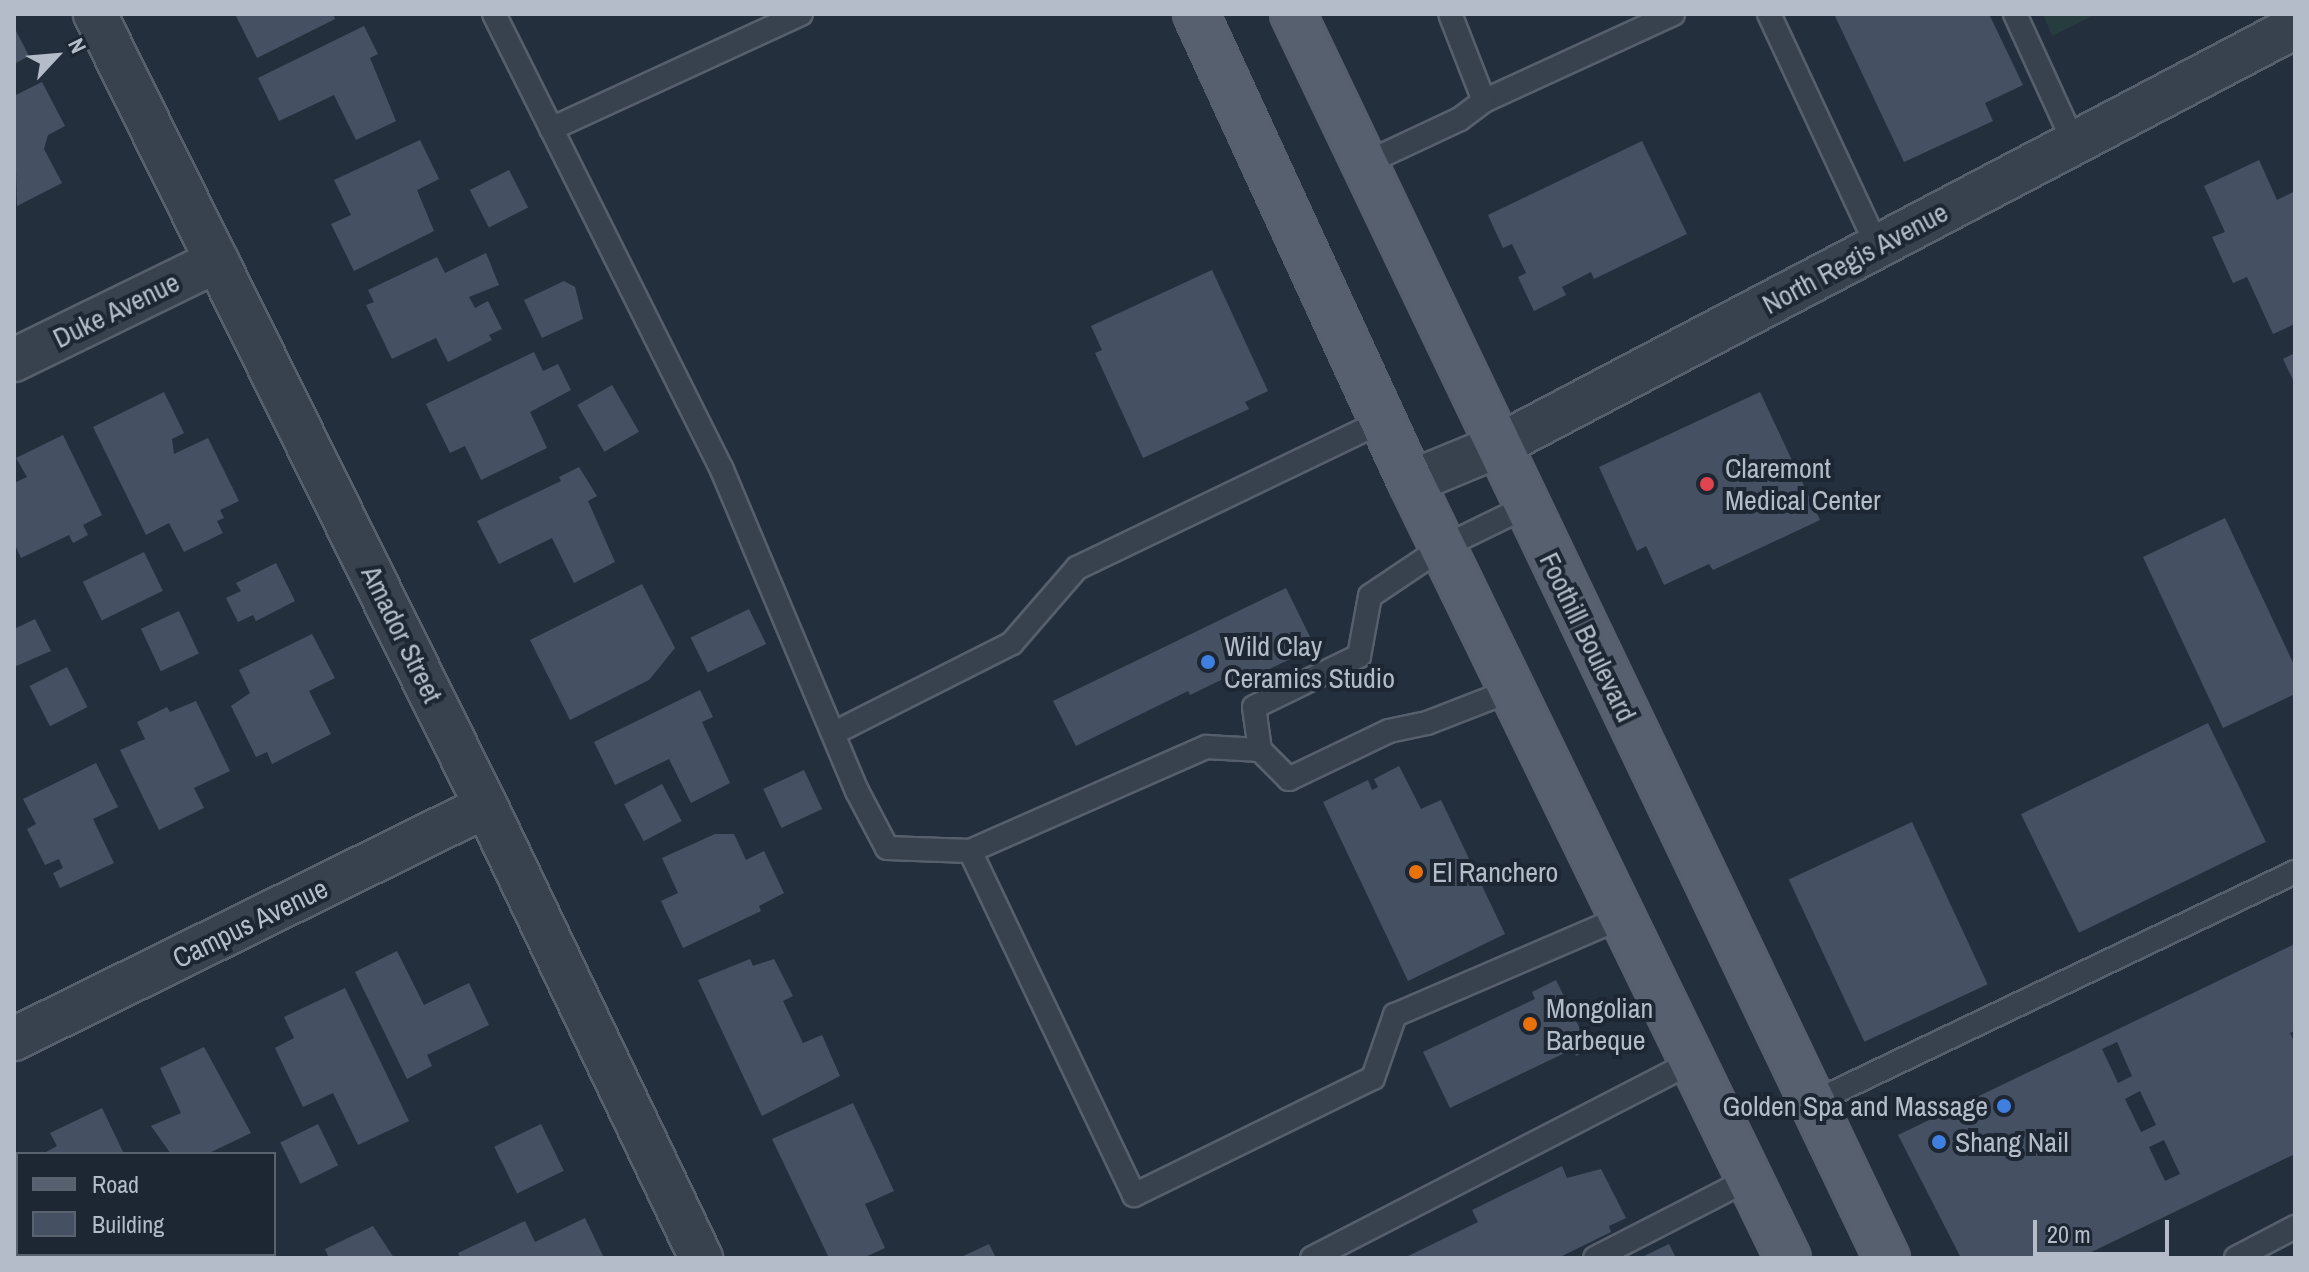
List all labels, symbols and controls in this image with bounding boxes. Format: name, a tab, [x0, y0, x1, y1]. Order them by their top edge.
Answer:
north arrow	[16, 16, 96, 96]
text: N	[61, 33, 94, 58]
street label: North Regis Avenue	[1756, 195, 1954, 321]
street label: Duke Avenue	[47, 265, 185, 355]
place label: Claremont Medical Center	[1725, 451, 1881, 517]
marker: Claremont Medical Center	[1696, 473, 1718, 495]
street label: Foothill Boulevard	[1533, 547, 1643, 727]
street label: Amador Street	[354, 560, 450, 708]
place label: Wild Clay Ceramics Studio	[1224, 629, 1395, 695]
marker: Wild Clay Ceramics Studio	[1199, 653, 1217, 671]
place label: El Ranchero	[1432, 855, 1558, 889]
marker: El Ranchero	[1407, 863, 1425, 881]
street label: Campus Avenue	[167, 871, 333, 975]
place label: Mongolian Barbeque	[1546, 991, 1653, 1057]
marker: Mongolian Barbeque	[1521, 1015, 1539, 1033]
place label: Golden Spa and Massage	[1723, 1089, 1988, 1123]
marker: Golden Spa and Massage	[1995, 1097, 2013, 1115]
place label: Shang Nail	[1955, 1125, 2069, 1159]
marker: Shang Nail	[1930, 1133, 1948, 1151]
legend	[16, 1152, 276, 1256]
text: Road	[92, 1168, 139, 1200]
scale bar	[2037, 1204, 2173, 1254]
text: Building	[92, 1208, 164, 1240]
text: 20 m	[2047, 1218, 2091, 1250]

